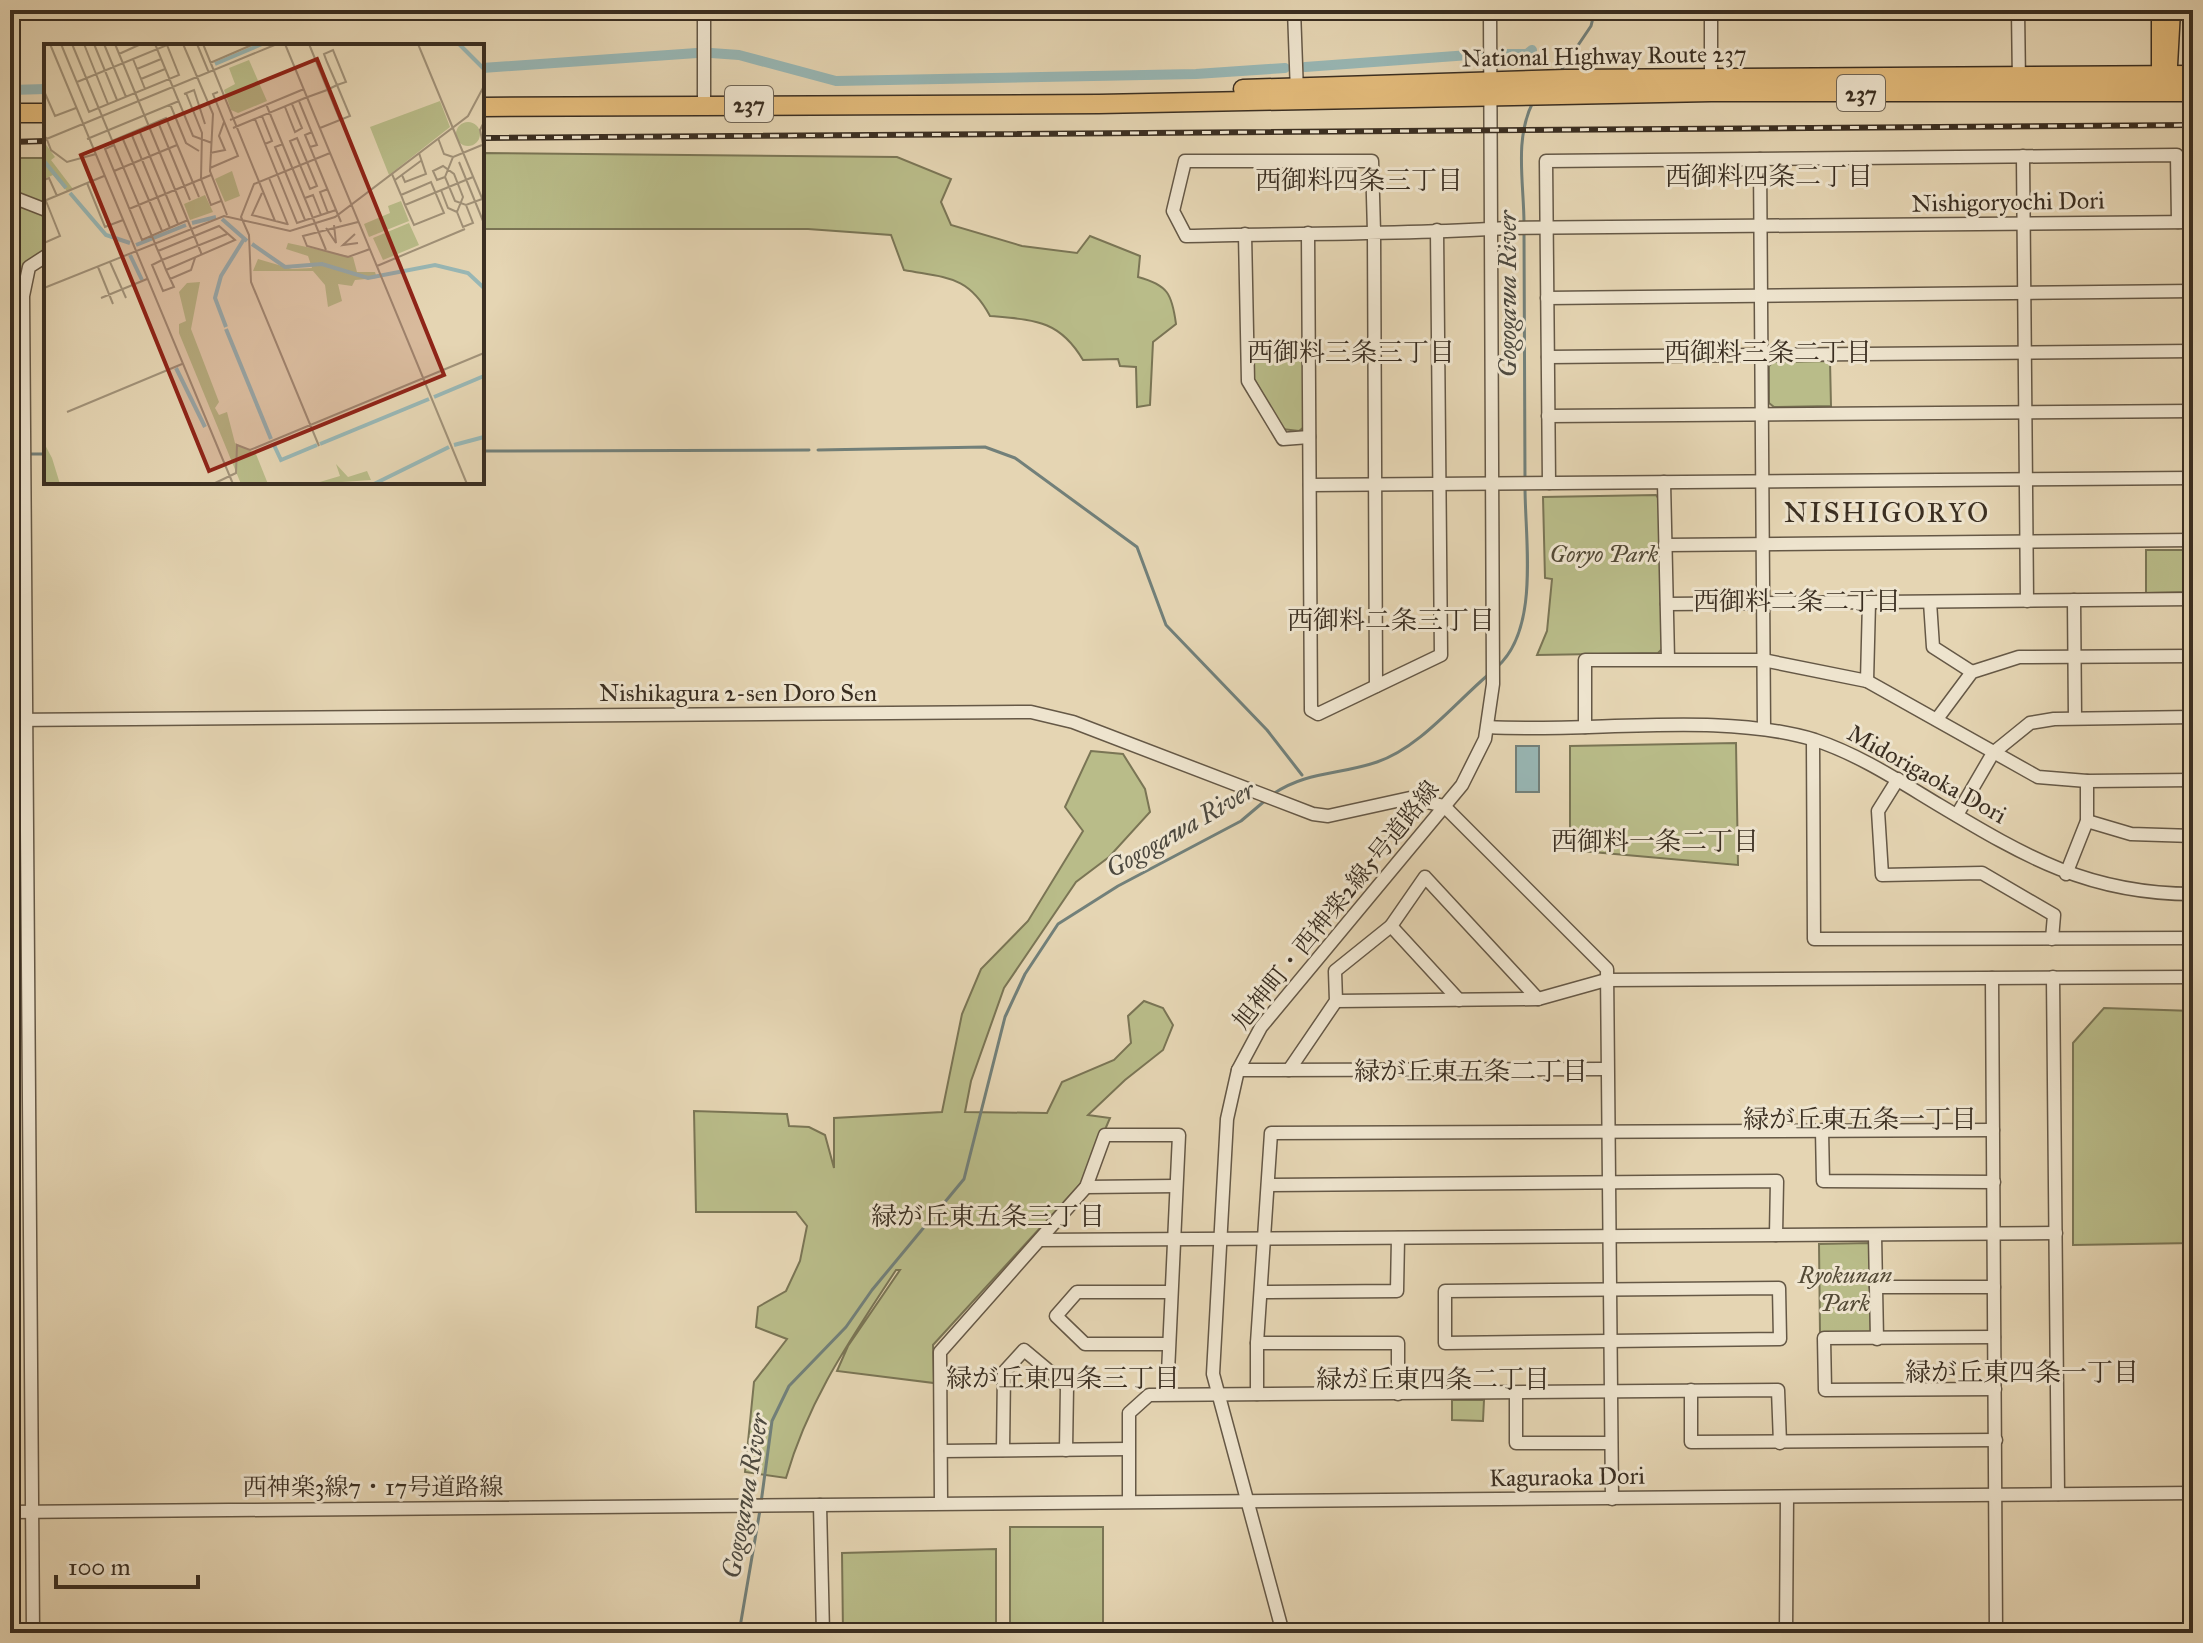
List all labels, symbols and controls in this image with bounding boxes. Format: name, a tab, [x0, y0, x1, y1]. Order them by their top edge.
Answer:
street label: National Highway Route 237	[1461, 39, 1747, 73]
inset map	[44, 44, 484, 484]
road number: 237	[1837, 75, 1885, 111]
road number: 237	[725, 86, 773, 122]
district label: 西御料四条二丁目	[1665, 160, 1873, 192]
district label: 西御料四条三丁目	[1255, 164, 1463, 196]
street label: Nishigoryochi Dori	[1911, 185, 2105, 219]
water label: Gogogawa River	[1491, 209, 1523, 377]
district label: 西御料三条三丁目	[1247, 336, 1455, 368]
district label: 西御料三条二丁目	[1664, 336, 1872, 368]
district label: NISHIGORYO	[1784, 495, 1990, 530]
park label: Goryo Park	[1550, 539, 1659, 569]
district label: 西御料二条二丁目	[1693, 585, 1901, 617]
district label: 西御料二条三丁目	[1287, 604, 1495, 636]
street label: Nishikagura 2-sen Doro Sen	[599, 678, 877, 708]
street label: Midorigaoka Dori	[1842, 718, 2012, 830]
water label: Gogogawa River	[1100, 773, 1261, 885]
street label: 旭神町・西神楽2線5号道路線	[1226, 775, 1446, 1035]
district label: 西御料一条二丁目	[1551, 825, 1759, 857]
district label: 緑が丘東五条二丁目	[1354, 1055, 1588, 1087]
district label: 緑が丘東五条一丁目	[1743, 1103, 1977, 1135]
district label: 緑が丘東五条三丁目	[871, 1200, 1105, 1232]
park label: Ryokunan Park	[1797, 1260, 1892, 1318]
district label: 緑が丘東四条一丁目	[1905, 1356, 2139, 1388]
district label: 緑が丘東四条三丁目	[946, 1362, 1180, 1394]
district label: 緑が丘東四条二丁目	[1316, 1363, 1550, 1395]
water label: Gogogawa River	[715, 1410, 775, 1581]
street label: Kaguraoka Dori	[1489, 1461, 1646, 1493]
street label: 西神楽3線7・17号道路線	[243, 1472, 503, 1502]
scale bar	[56, 1539, 198, 1589]
text: 100 m	[68, 1552, 131, 1582]

